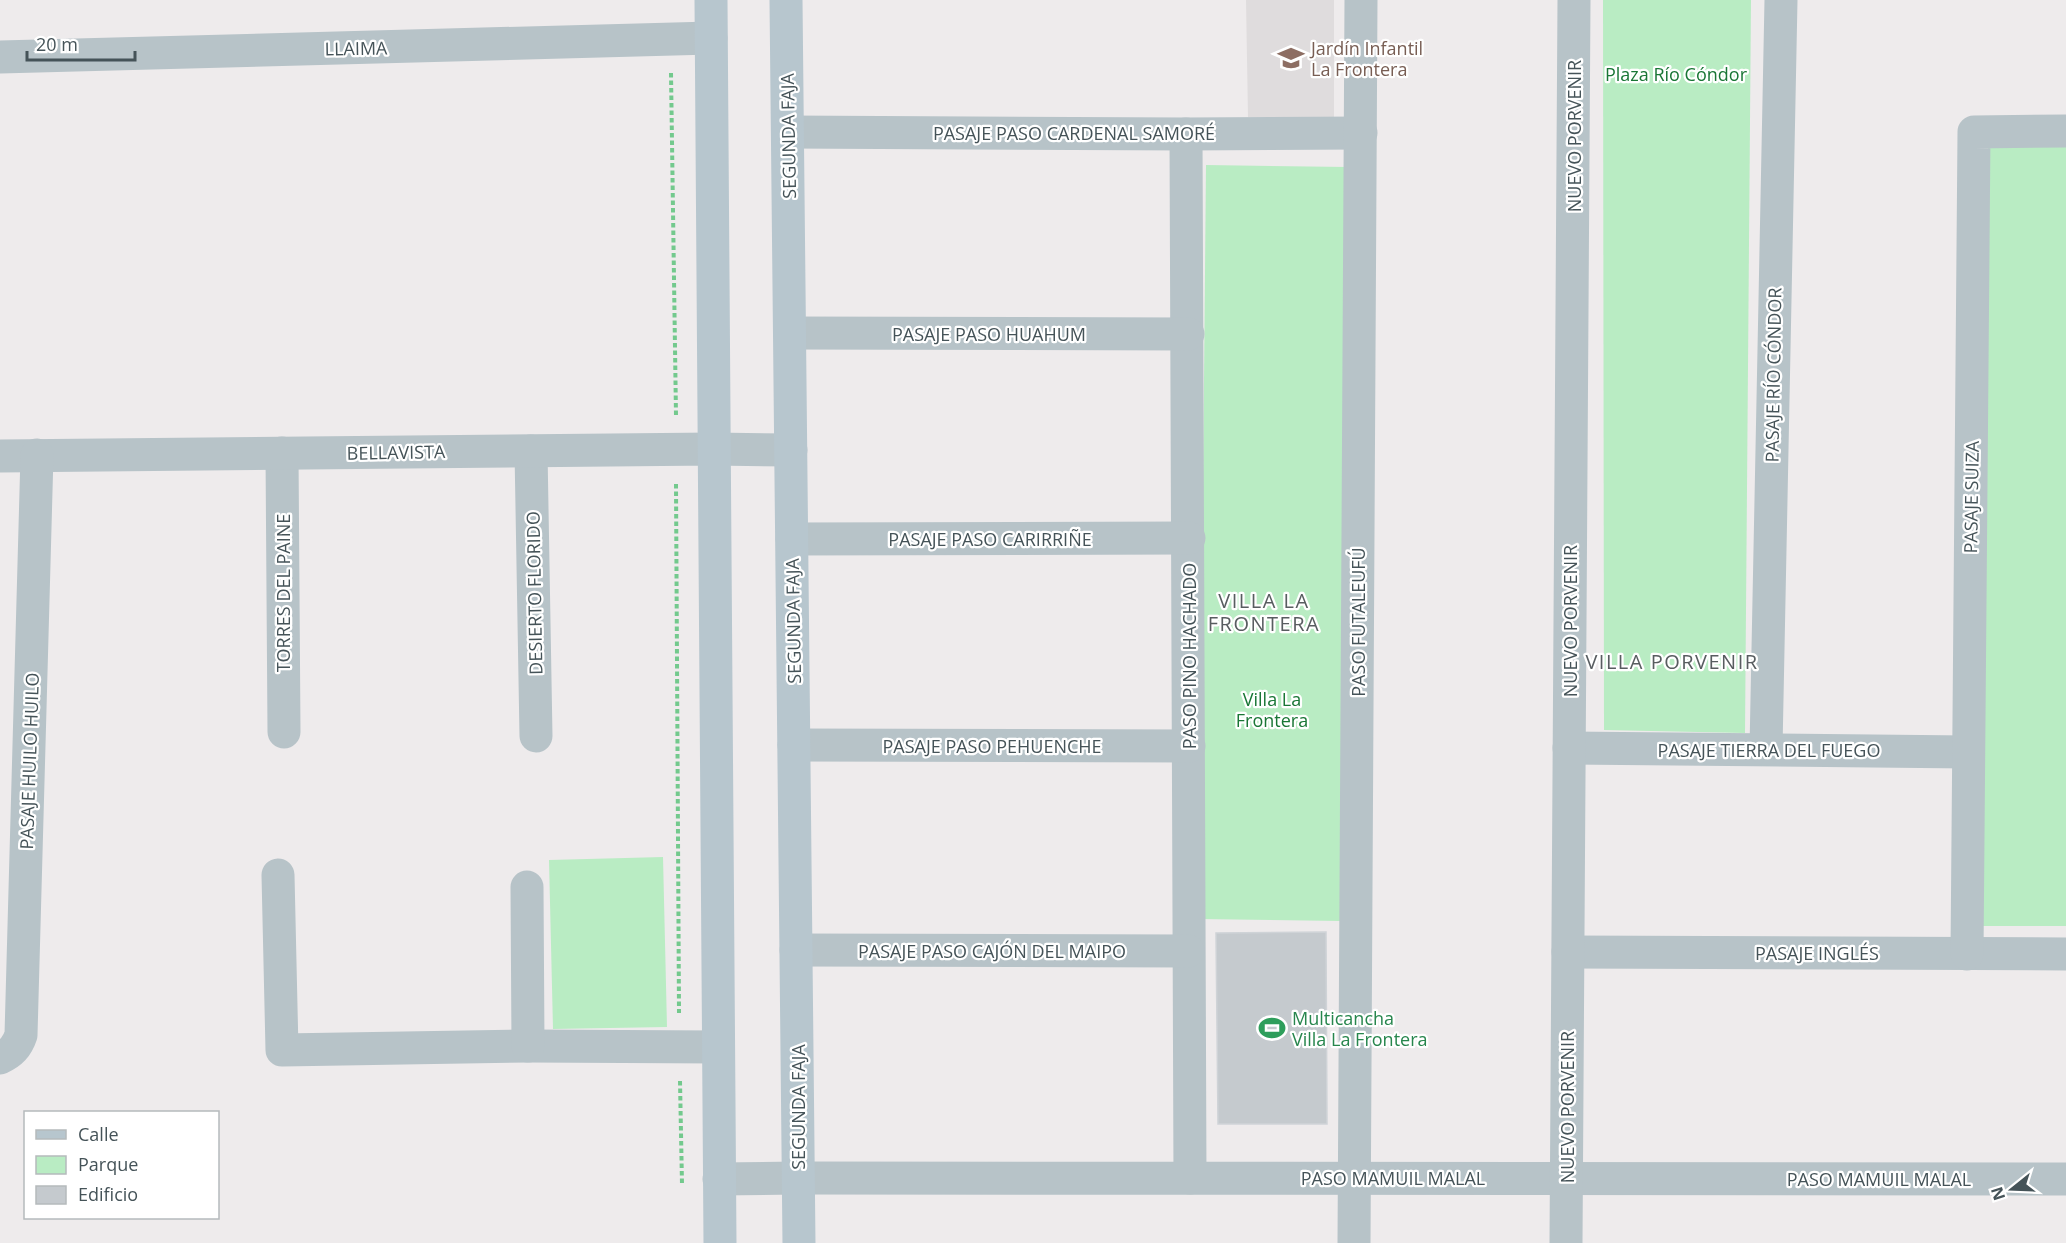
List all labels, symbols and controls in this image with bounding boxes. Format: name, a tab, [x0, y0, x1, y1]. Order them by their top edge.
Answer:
scale bar	[27, 24, 135, 62]
text: 20 m	[36, 32, 78, 56]
street label: LLAIMA	[324, 35, 388, 61]
place label: Jardín Infantil La Frontera	[1309, 36, 1423, 81]
school or university icon: Jardín Infantil La Frontera	[1276, 43, 1306, 73]
street label: NUEVO PORVENIR	[1562, 60, 1586, 212]
park label: Plaza Río Cóndor	[1605, 62, 1748, 86]
street label: SEGUNDA FAJA	[775, 72, 801, 199]
street label: PASAJE PASO CARDENAL SAMORÉ	[933, 121, 1215, 145]
street label: PASAJE RÍO CÓNDOR	[1759, 287, 1787, 463]
street label: PASAJE PASO HUAHUM	[892, 322, 1086, 346]
street label: BELLAVISTA	[346, 439, 446, 465]
street label: PASAJE SUIZA	[1958, 440, 1984, 554]
street label: DESIERTO FLORIDO	[521, 511, 547, 675]
street label: TORRES DEL PAINE	[271, 514, 295, 672]
street label: PASAJE PASO CARIRRIÑE	[888, 527, 1092, 551]
street label: NUEVO PORVENIR	[1558, 545, 1582, 697]
street label: PASO FUTALEUFÚ	[1346, 547, 1370, 697]
street label: SEGUNDA FAJA	[780, 557, 806, 684]
street label: PASO PINO HACHADO	[1177, 563, 1201, 749]
district label: VILLA LA FRONTERA	[1208, 587, 1320, 637]
district label: VILLA PORVENIR	[1585, 648, 1759, 675]
street label: PASAJE HUILO HUILO	[14, 672, 44, 850]
park label: Villa La Frontera	[1236, 687, 1308, 732]
street label: PASAJE PASO PEHUENCHE	[882, 734, 1102, 758]
street label: PASAJE TIERRA DEL FUEGO	[1658, 738, 1880, 762]
street label: PASAJE PASO CAJÓN DEL MAIPO	[858, 939, 1126, 963]
street label: PASAJE INGLÉS	[1755, 941, 1879, 965]
place label: Multicancha Villa La Frontera	[1292, 1006, 1428, 1051]
sports icon: Multicancha Villa La Frontera	[1257, 1013, 1287, 1043]
street label: NUEVO PORVENIR	[1555, 1031, 1579, 1183]
street label: SEGUNDA FAJA	[786, 1044, 810, 1170]
legend	[24, 1111, 219, 1219]
text: Calle	[78, 1122, 119, 1146]
text: Parque	[78, 1152, 138, 1176]
north arrow	[1982, 1159, 2042, 1219]
street label: PASO MAMUIL MALAL	[1301, 1166, 1485, 1190]
street label: PASO MAMUIL MALAL	[1787, 1167, 1971, 1191]
text: Edificio	[78, 1182, 138, 1206]
text: N	[1985, 1184, 2010, 1203]

